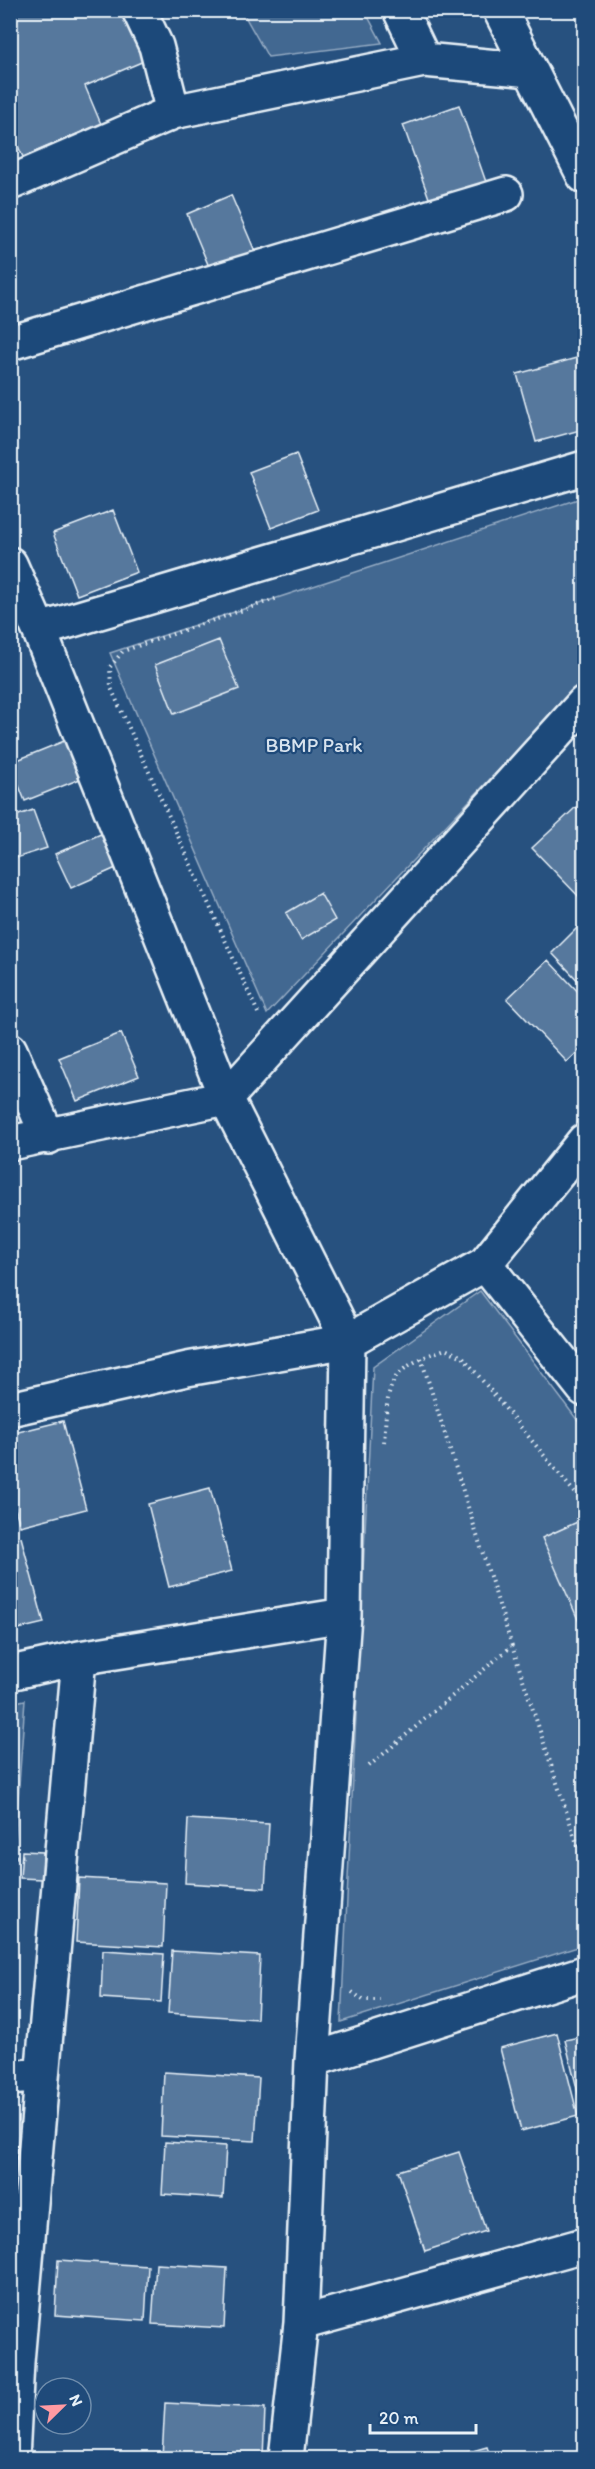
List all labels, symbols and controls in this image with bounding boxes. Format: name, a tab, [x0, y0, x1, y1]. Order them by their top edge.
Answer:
park label: BBMP Park	[265, 733, 363, 757]
north arrow	[33, 2376, 93, 2436]
text: N	[65, 2391, 87, 2409]
scale bar	[370, 2397, 476, 2435]
text: 20 m	[379, 2407, 419, 2429]

